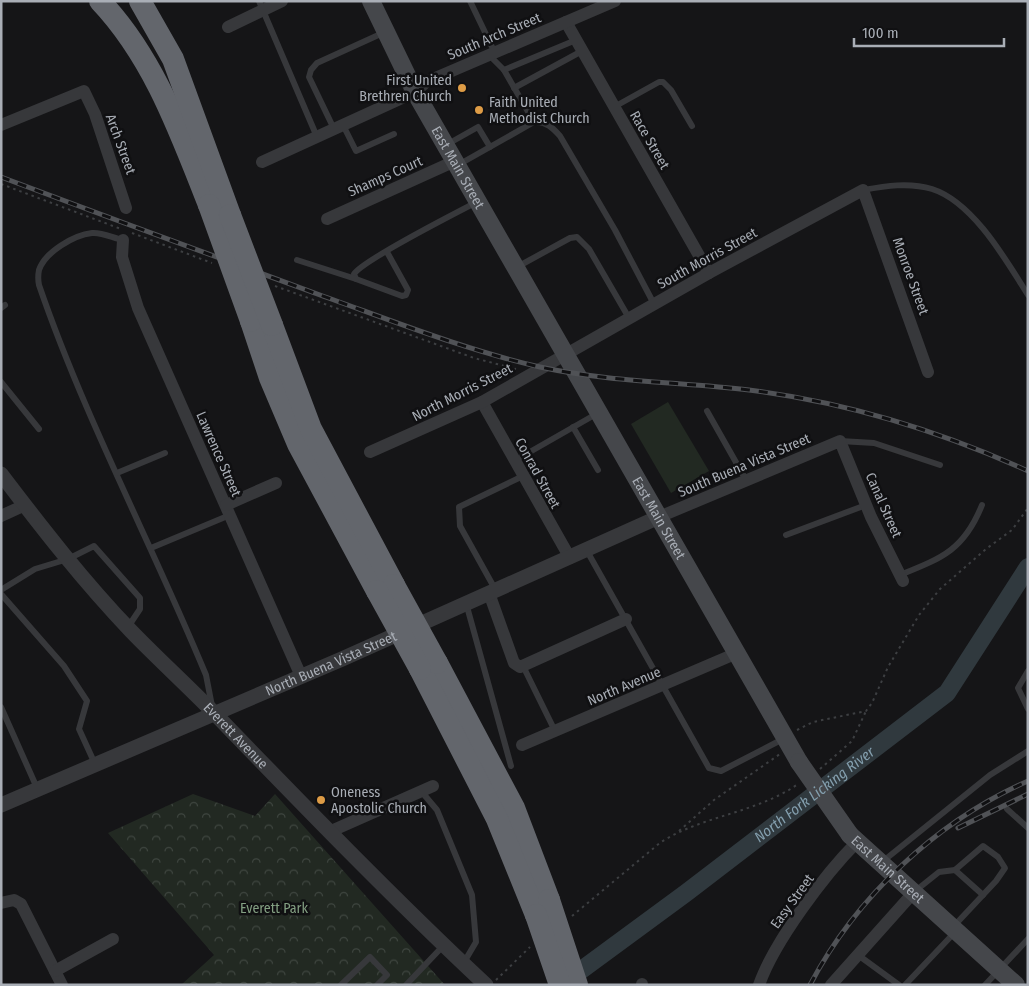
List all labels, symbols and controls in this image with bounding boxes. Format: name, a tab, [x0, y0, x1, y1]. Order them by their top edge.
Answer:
street label: South Arch Street	[445, 9, 544, 64]
scale bar	[854, 15, 1004, 47]
text: 100 m	[862, 24, 899, 42]
place label: First United Brethren Church	[359, 72, 452, 105]
marker: First United Brethren Church	[456, 82, 468, 94]
place label: Faith United Methodist Church	[489, 94, 590, 127]
marker: Faith United Methodist Church	[473, 104, 485, 116]
street label: Race Street	[626, 108, 673, 173]
street label: Arch Street	[102, 112, 139, 177]
street label: East Main Street	[427, 123, 488, 212]
street label: Shamps Court	[345, 152, 425, 200]
street label: South Morris Street	[654, 224, 760, 293]
street label: Monroe Street	[889, 235, 933, 318]
street label: North Morris Street	[409, 360, 516, 425]
street label: Lawrence Street	[192, 409, 245, 500]
street label: South Buena Vista Street	[676, 430, 813, 501]
street label: Conrad Street	[511, 435, 564, 512]
street label: Canal Street	[862, 470, 906, 541]
street label: East Main Street	[628, 474, 689, 563]
street label: North Buena Vista Street	[263, 628, 400, 700]
street label: North Avenue	[585, 663, 664, 710]
street label: Everett Avenue	[200, 699, 271, 772]
water label: North Fork Licking River	[751, 742, 879, 846]
place label: Oneness Apostolic Church	[331, 784, 427, 817]
marker: Oneness Apostolic Church	[315, 794, 327, 806]
street label: East Main Street	[847, 832, 928, 907]
street label: Easy Street	[767, 871, 818, 932]
park label: Everett Park	[240, 900, 309, 917]

